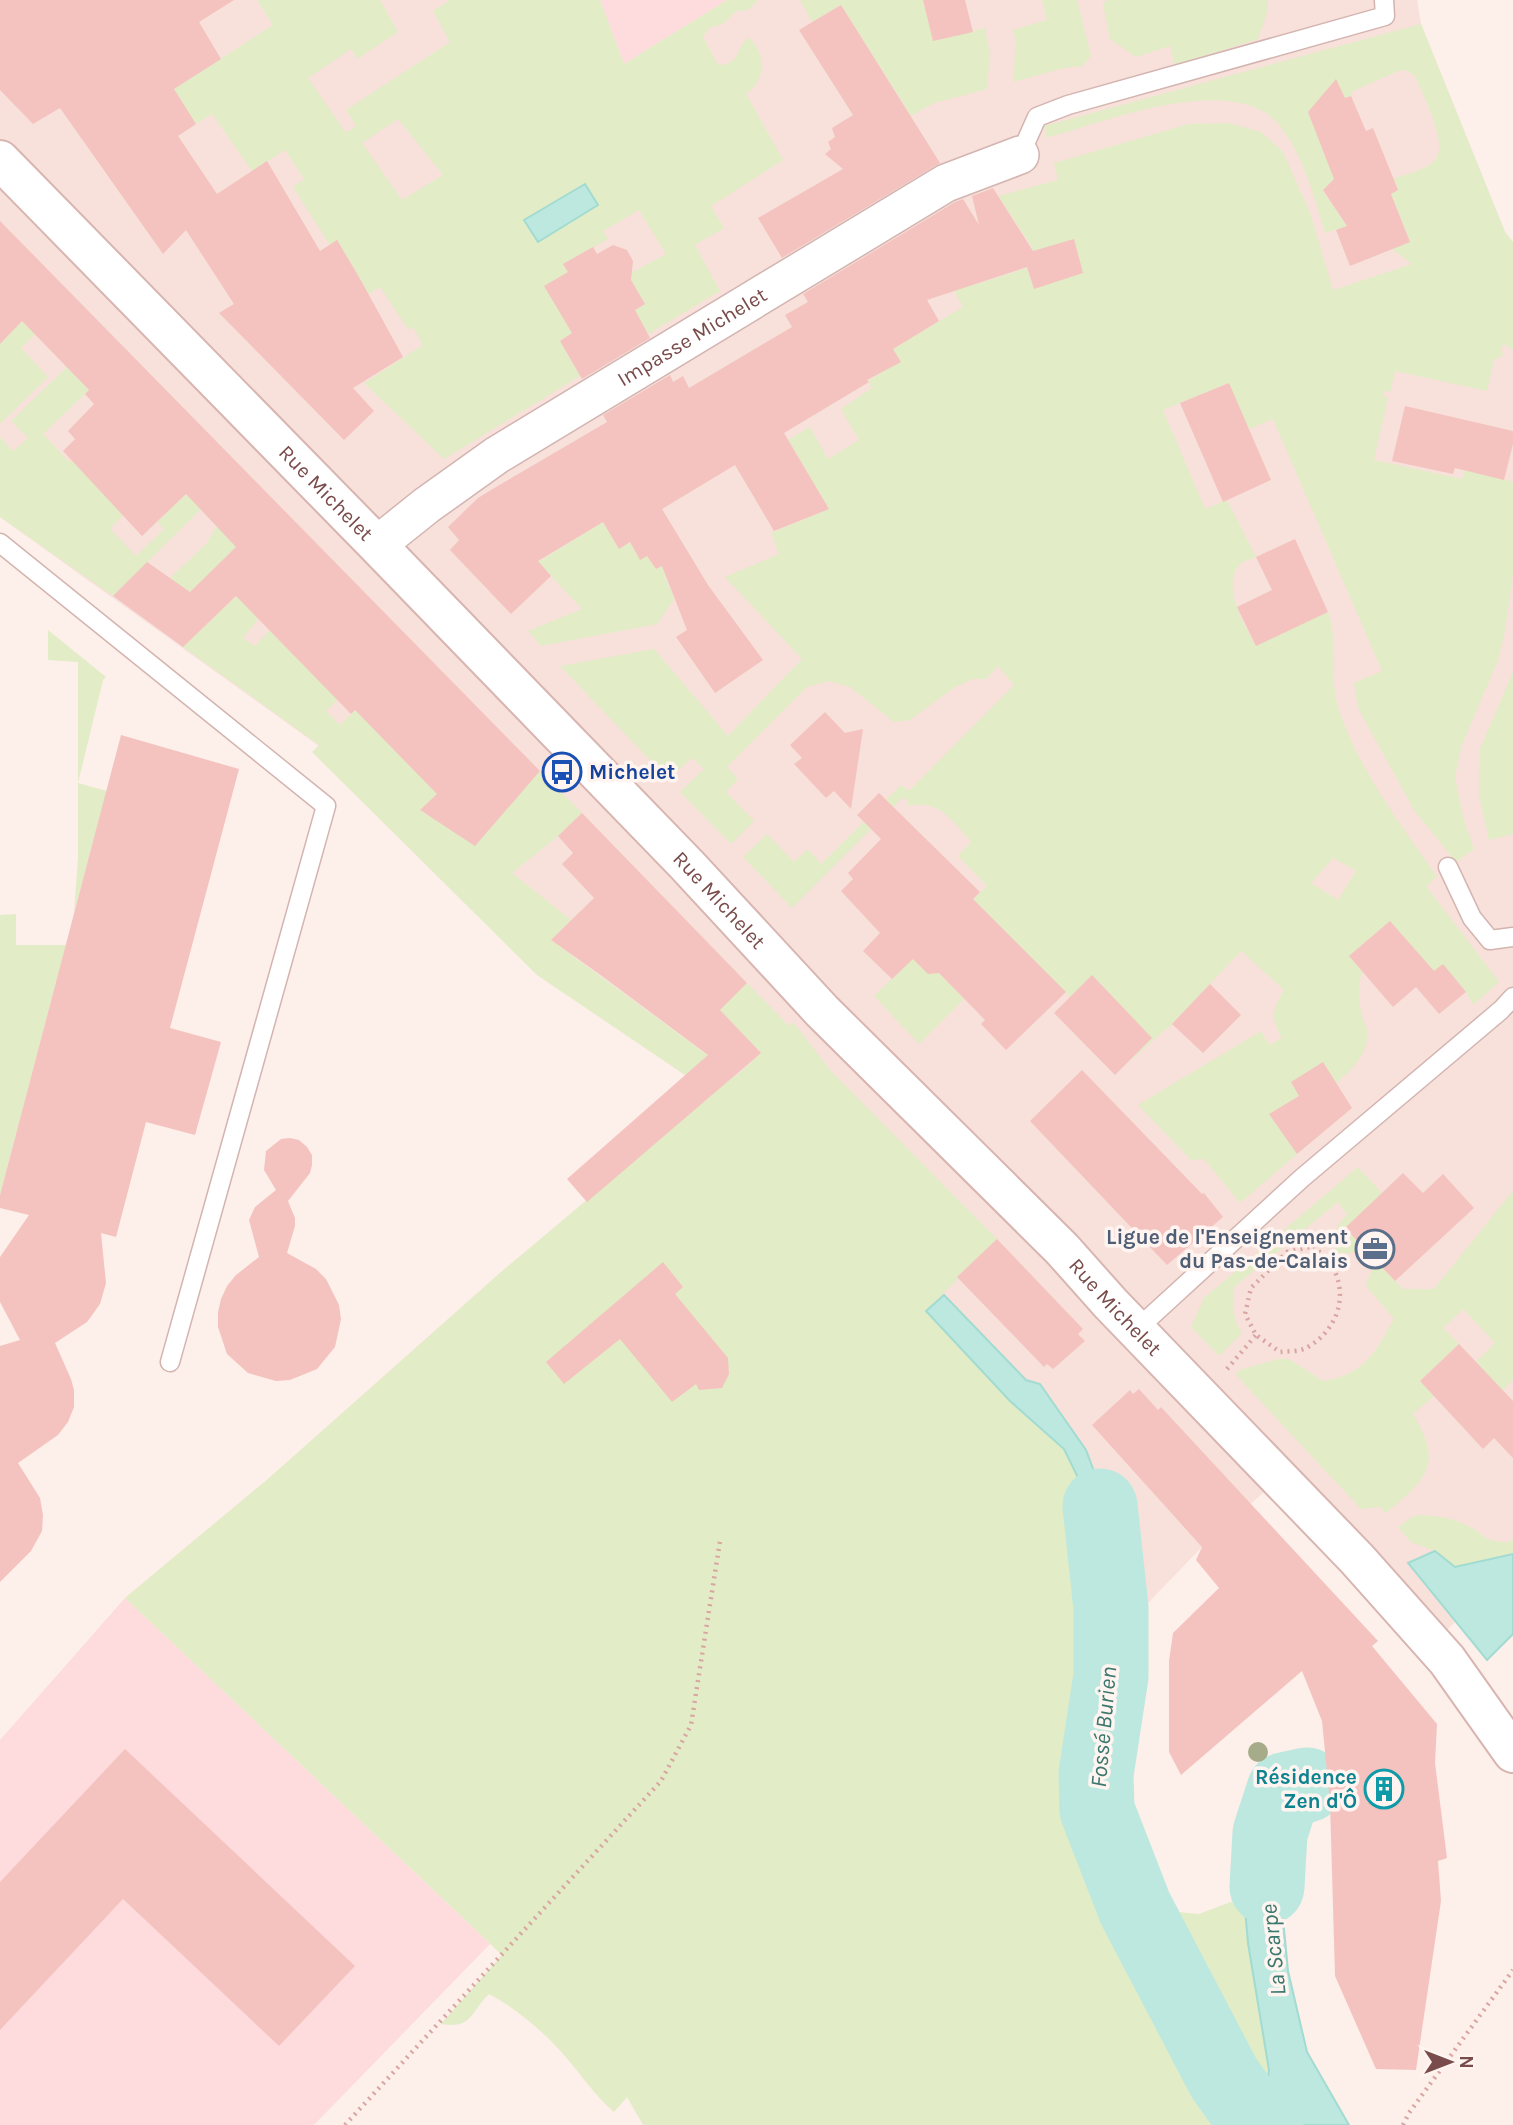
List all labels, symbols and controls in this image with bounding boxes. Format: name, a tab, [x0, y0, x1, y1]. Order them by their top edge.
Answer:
street label: Impasse Michelet	[613, 282, 771, 391]
street label: Rue Michelet	[274, 440, 378, 546]
bus stop icon: Michelet	[541, 751, 583, 793]
place label: Michelet	[589, 760, 675, 784]
street label: Rue Michelet	[668, 846, 770, 954]
place label: Ligue de l'Enseignement du Pas-de-Calais	[1106, 1225, 1348, 1273]
office icon: Ligue de l'Enseignement du Pas-de-Calais	[1354, 1228, 1396, 1270]
street label: Rue Michelet	[1064, 1253, 1166, 1361]
water label: Fossé Burien	[1085, 1665, 1122, 1789]
place label: Résidence Zen d'Ô	[1255, 1765, 1357, 1813]
building icon: Résidence Zen d'Ô	[1363, 1768, 1405, 1810]
water label: La Scarpe	[1255, 1903, 1292, 1997]
north arrow	[1415, 2027, 1485, 2097]
text: N	[1455, 2055, 1477, 2069]

